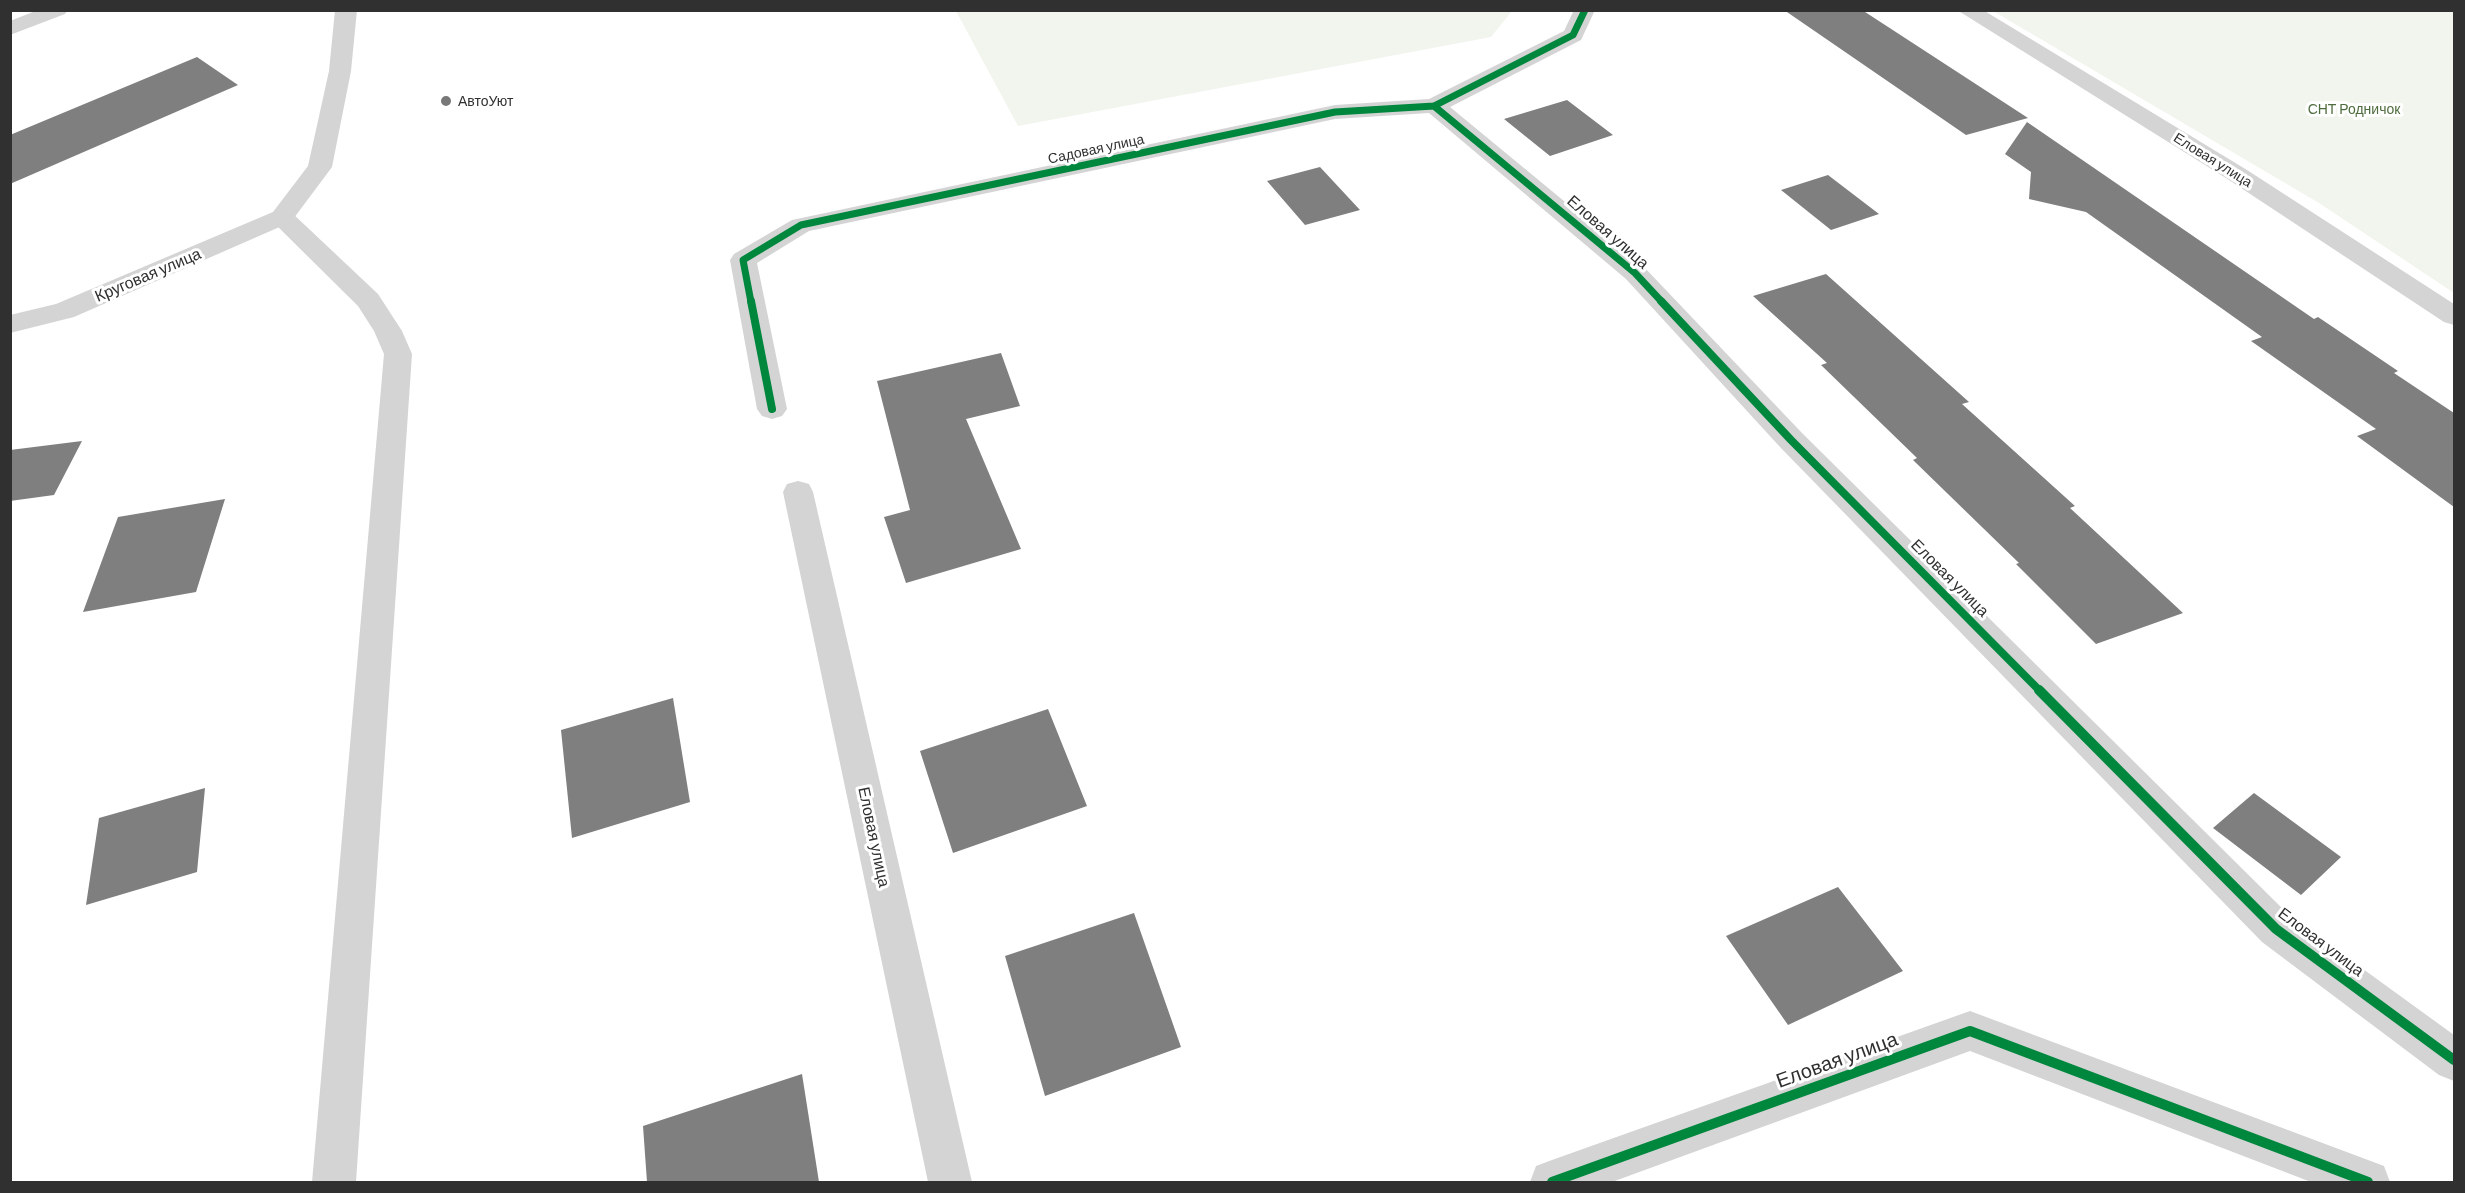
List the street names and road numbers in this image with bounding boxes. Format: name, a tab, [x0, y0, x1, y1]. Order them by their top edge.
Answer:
street label: Еловая улица	[2171, 129, 2255, 191]
street label: Садовая улица	[1046, 131, 1146, 167]
street label: Еловая улица	[1563, 191, 1653, 273]
street label: Круговая улица	[92, 244, 204, 306]
street label: Еловая улица	[1907, 535, 1993, 621]
street label: Еловая улица	[854, 785, 894, 889]
street label: Еловая улица	[2274, 904, 2368, 980]
street label: Еловая улица	[1773, 1027, 1901, 1093]

